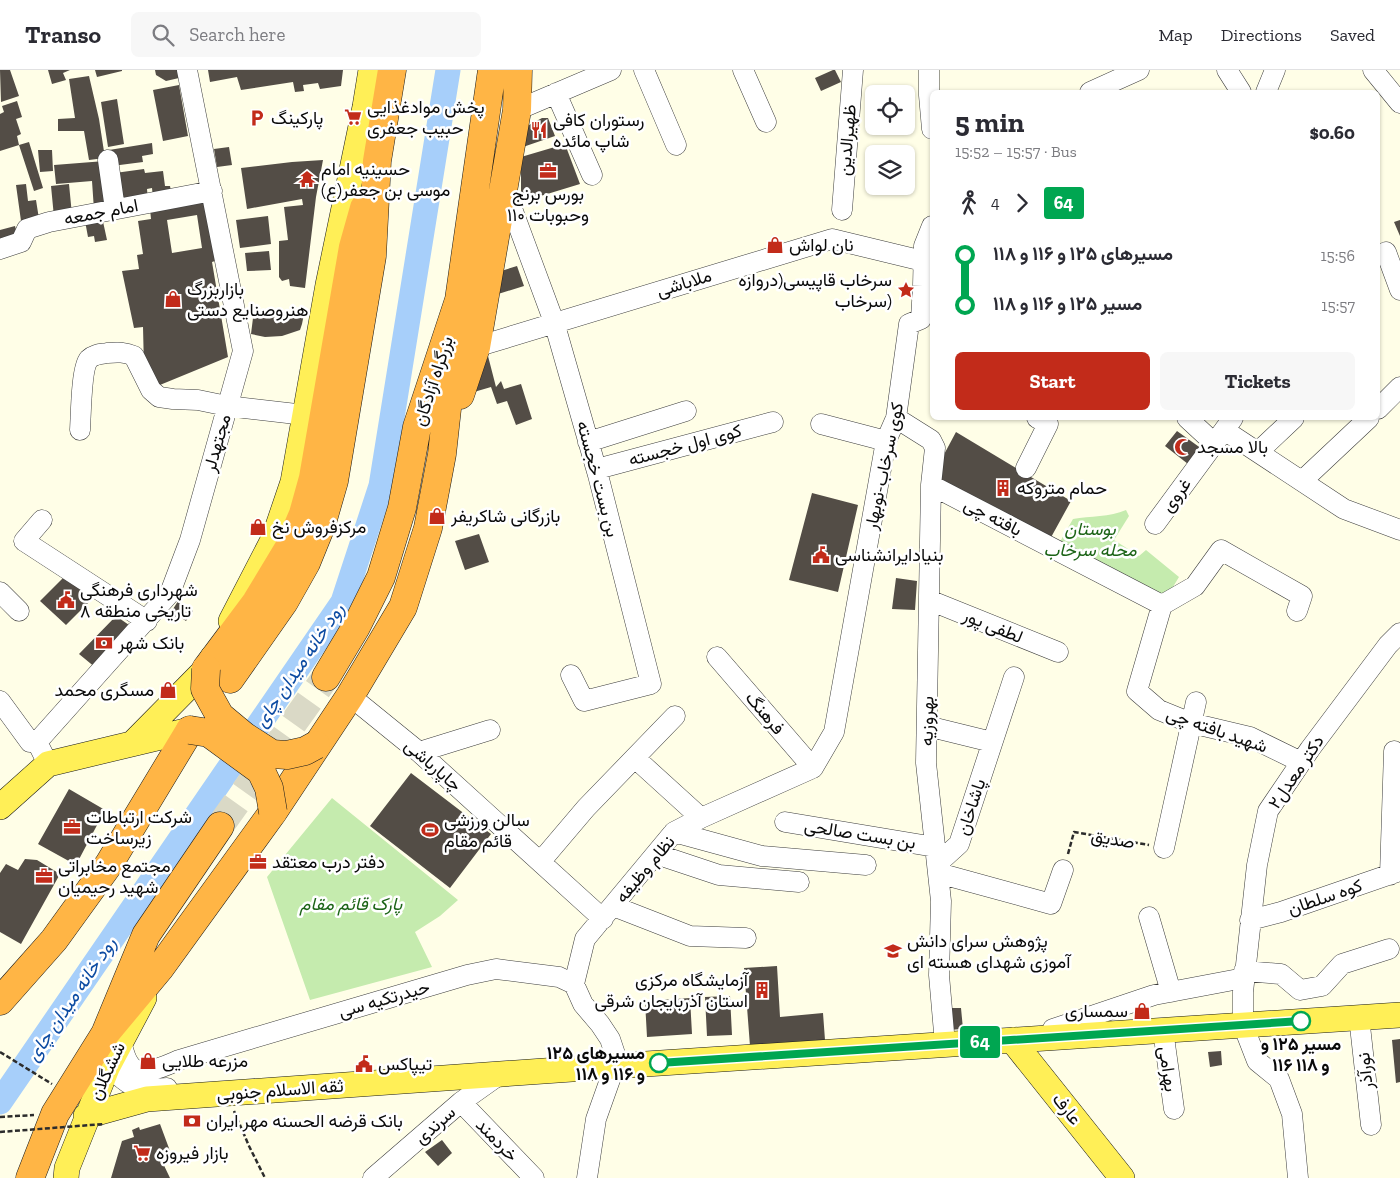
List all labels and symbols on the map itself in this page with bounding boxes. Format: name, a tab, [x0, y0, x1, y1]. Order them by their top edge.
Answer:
place label: پخش موادغذایی حبیب جعفری	[367, 96, 485, 139]
street label: ظهیرالدین	[833, 103, 861, 177]
place label: پارکینگ	[271, 107, 323, 130]
supermarket icon: پخش موادغذایی حبیب جعفری	[343, 107, 363, 127]
parking icon: پارکینگ	[247, 108, 267, 128]
place label: رستوران کافی شاپ مائده	[553, 109, 644, 153]
restaurant icon: رستوران کافی شاپ مائده	[529, 120, 549, 140]
place label: حسینیه امام موسی بن جعفر(ع)	[321, 158, 450, 202]
office icon: بورس برنج وحبوبات ۱۱۰	[538, 161, 558, 181]
temple icon: حسینیه امام موسی بن جعفر(ع)	[297, 169, 317, 189]
place label: بورس برنج وحبوبات ۱۱۰	[507, 183, 589, 226]
street label: امام جمعه	[62, 194, 140, 231]
place label: نان لواش	[789, 234, 854, 256]
shop icon: نان لواش	[765, 235, 785, 255]
street label: ملاباشی	[654, 264, 714, 302]
place label: سرخاب قاپیسی(دروازه سرخاب)	[738, 269, 892, 312]
place label: بازاربزرگ هنروصنایع دستی	[187, 278, 309, 322]
place icon: سرخاب قاپیسی(دروازه سرخاب)	[896, 280, 916, 300]
shop icon: بازاربزرگ هنروصنایع دستی	[163, 289, 183, 309]
street label: بزرگراه آزادگان	[408, 333, 458, 429]
street label: کوی سرخاب-نوبهار	[860, 400, 908, 533]
street label: مجتهدلر	[198, 412, 236, 475]
street label: بن بست خجسته	[572, 418, 624, 540]
street label: کوی اول خجسته	[626, 419, 744, 471]
place label: بالا مسجد	[1197, 436, 1268, 458]
mosque icon: بالا مسجد	[1173, 437, 1193, 457]
street label: غروی	[1156, 474, 1196, 516]
place label: حمام متروکه	[1017, 477, 1107, 500]
building icon: حمام متروکه	[993, 478, 1013, 498]
street label: بافته چی	[960, 493, 1026, 542]
place label: بازرگانی شاکریفر	[450, 505, 560, 527]
shop icon: بازرگانی شاکریفر	[427, 506, 447, 526]
place label: مرکزفروش نخ	[272, 516, 366, 539]
shop icon: مرکزفروش نخ	[248, 517, 268, 537]
park label: بوستان محله سرخاب	[1043, 518, 1137, 561]
place label: بنیادایرانشناسی	[835, 544, 944, 566]
public building icon: بنیادایرانشناسی	[811, 545, 831, 565]
place label: شهرداری فرهنگی تاریخی منطقه ۸	[80, 579, 198, 622]
public building icon: شهرداری فرهنگی تاریخی منطقه ۸	[56, 590, 76, 610]
water label: رود خانه میدان چای	[249, 598, 351, 733]
street label: لطفی پور	[958, 604, 1026, 649]
place label: بانک شهر	[117, 632, 184, 654]
bank icon: بانک شهر	[94, 633, 114, 653]
place label: مسگری محمد	[55, 679, 154, 701]
shop icon: مسگری محمد	[158, 680, 178, 700]
street label: فرهنگ	[741, 687, 789, 739]
street label: بهروزیه	[916, 696, 938, 746]
street label: شهید بافته چی	[1163, 702, 1271, 759]
street label: دکتر معدل۲	[1263, 731, 1329, 813]
street label: چاپارباشی	[399, 734, 466, 797]
street label: پاشاخان	[952, 776, 991, 838]
place label: شرکت ارتباطات زیرساخت	[86, 806, 192, 849]
place label: سالن ورزشی قائم مقام	[444, 809, 530, 853]
street label: بن بست صالحی	[803, 814, 917, 854]
office icon: شرکت ارتباطات زیرساخت	[62, 817, 82, 837]
sports icon: سالن ورزشی قائم مقام	[420, 820, 440, 840]
street label: صدیق	[1089, 824, 1137, 854]
street label: نظام وظیفه	[610, 831, 680, 908]
place label: دفتر درب معتقد	[272, 851, 385, 873]
office icon: دفتر درب معتقد	[248, 852, 268, 872]
place label: مجتمع مخابراتی شهید رحیمیان	[58, 855, 171, 898]
office icon: مجتمع مخابراتی شهید رحیمیان	[34, 866, 54, 886]
street label: کوه سلطان	[1285, 874, 1365, 920]
park label: پارک قائم مقام	[299, 893, 403, 916]
place label: پژوهش سرای دانش آموزی شهدای هسته ای	[907, 930, 1072, 973]
water label: رود خانه میدان چای	[21, 932, 123, 1067]
school or university icon: پژوهش سرای دانش آموزی شهدای هسته ای	[883, 941, 903, 961]
place label: آزمایشگاه مرکزی استان آذربایجان شرقی	[595, 969, 750, 1012]
street label: حیدرتکیه سی	[336, 975, 432, 1023]
building icon: آزمایشگاه مرکزی استان آذربایجان شرقی	[752, 980, 772, 1000]
place label: سمساری	[1065, 1000, 1128, 1022]
shop icon: سمساری	[1132, 1001, 1152, 1021]
marker: مسیر ۱۲۵ و ۱۱۶ و ۱۱۸	[1291, 1011, 1311, 1031]
line badge: 64	[958, 1026, 1002, 1058]
place label: مسیر ۱۲۵ و ۱۱۶ و ۱۱۸	[1261, 1033, 1342, 1076]
street label: ششگلان	[84, 1038, 130, 1104]
place label: مسیرهای ۱۲۵ و ۱۱۶ و ۱۱۸	[547, 1042, 645, 1085]
street label: بهرامی	[1154, 1045, 1182, 1093]
place label: مزرعه طلایی	[162, 1050, 248, 1072]
shop icon: مزرعه طلایی	[138, 1051, 158, 1071]
street label: نورآذر	[1352, 1051, 1378, 1092]
place label: تیپاکس	[378, 1053, 432, 1076]
marker: مسیرهای ۱۲۵ و ۱۱۶ و ۱۱۸	[649, 1053, 669, 1073]
public building icon: تیپاکس	[354, 1054, 374, 1074]
street label: ثقه الاسلام جنوبی	[216, 1075, 344, 1106]
street label: عارف	[1048, 1089, 1086, 1129]
street label: سرندی	[410, 1101, 460, 1149]
place label: بانک قرضه الحسنه مهر ایران	[206, 1110, 403, 1132]
bank icon: بانک قرضه الحسنه مهر ایران	[182, 1111, 202, 1131]
street label: خردمند	[471, 1114, 523, 1166]
place label: بازار فیروزه	[156, 1142, 229, 1164]
supermarket icon: بازار فیروزه	[132, 1143, 152, 1163]

